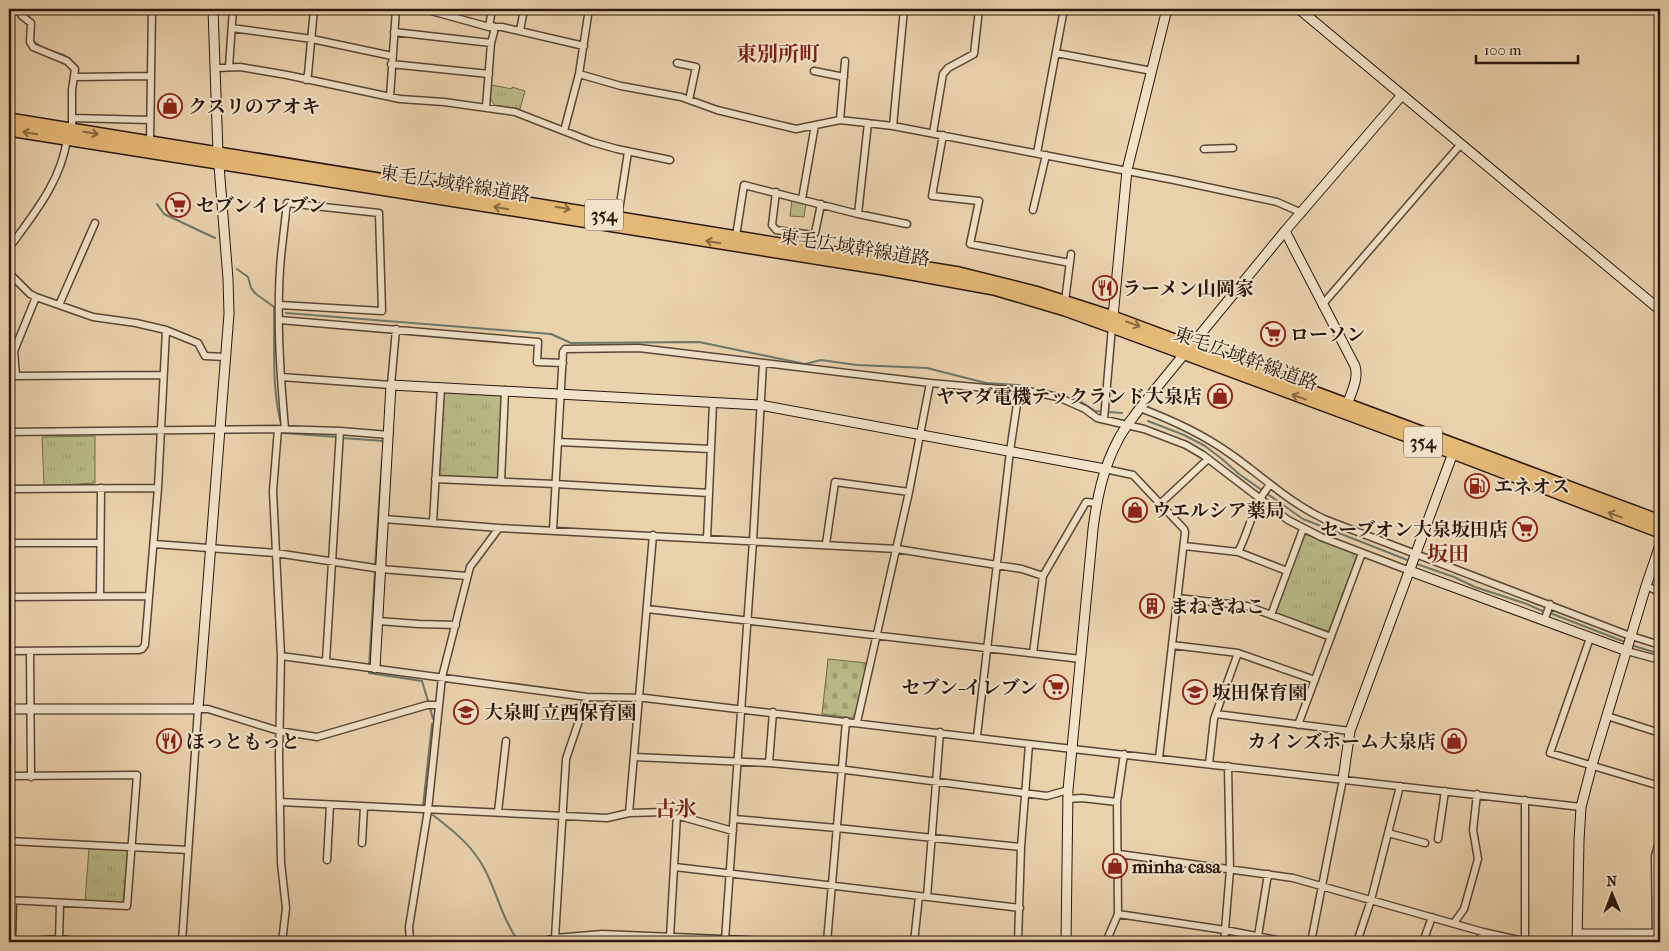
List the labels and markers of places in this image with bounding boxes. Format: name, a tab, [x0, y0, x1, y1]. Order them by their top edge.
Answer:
shop icon: クスリのアオキ	[157, 93, 183, 119]
place label: クスリのアオキ	[188, 96, 321, 118]
supermarket icon: セブンイレブン	[165, 192, 191, 218]
place label: セブンイレブン	[196, 195, 327, 217]
restaurant icon: ラーメン山岡家	[1092, 275, 1118, 301]
place label: ラーメン山岡家	[1122, 278, 1254, 300]
supermarket icon: ローソン	[1260, 321, 1286, 347]
place label: ローソン	[1290, 324, 1365, 346]
shop icon: ヤマダ電機テックランド大泉店	[1207, 383, 1233, 409]
place label: ヤマダ電機テックランド大泉店	[936, 386, 1202, 408]
fuel station icon: エネオス	[1464, 473, 1490, 499]
place label: エネオス	[1494, 476, 1570, 498]
shop icon: ウエルシア薬局	[1122, 497, 1148, 523]
place label: ウエルシア薬局	[1152, 500, 1285, 522]
supermarket icon: セーブオン大泉坂田店	[1512, 516, 1538, 542]
place label: セーブオン大泉坂田店	[1320, 519, 1508, 541]
building icon: まねきねこ	[1139, 593, 1165, 619]
place label: まねきねこ	[1170, 596, 1265, 618]
supermarket icon: セブン-イレブン	[1043, 674, 1069, 700]
place label: セブン-イレブン	[902, 677, 1038, 699]
school or university icon: 坂田保育園	[1182, 679, 1208, 705]
place label: 坂田保育園	[1212, 682, 1307, 704]
school or university icon: 大泉町立西保育園	[453, 699, 479, 725]
place label: 大泉町立西保育園	[484, 702, 636, 724]
restaurant icon: ほっともっと	[156, 728, 182, 754]
shop icon: カインズホーム大泉店	[1441, 728, 1467, 754]
place label: ほっともっと	[186, 731, 300, 753]
place label: カインズホーム大泉店	[1247, 731, 1436, 753]
shop icon: minha casa	[1102, 853, 1128, 879]
place label: minha casa	[1131, 856, 1222, 878]

